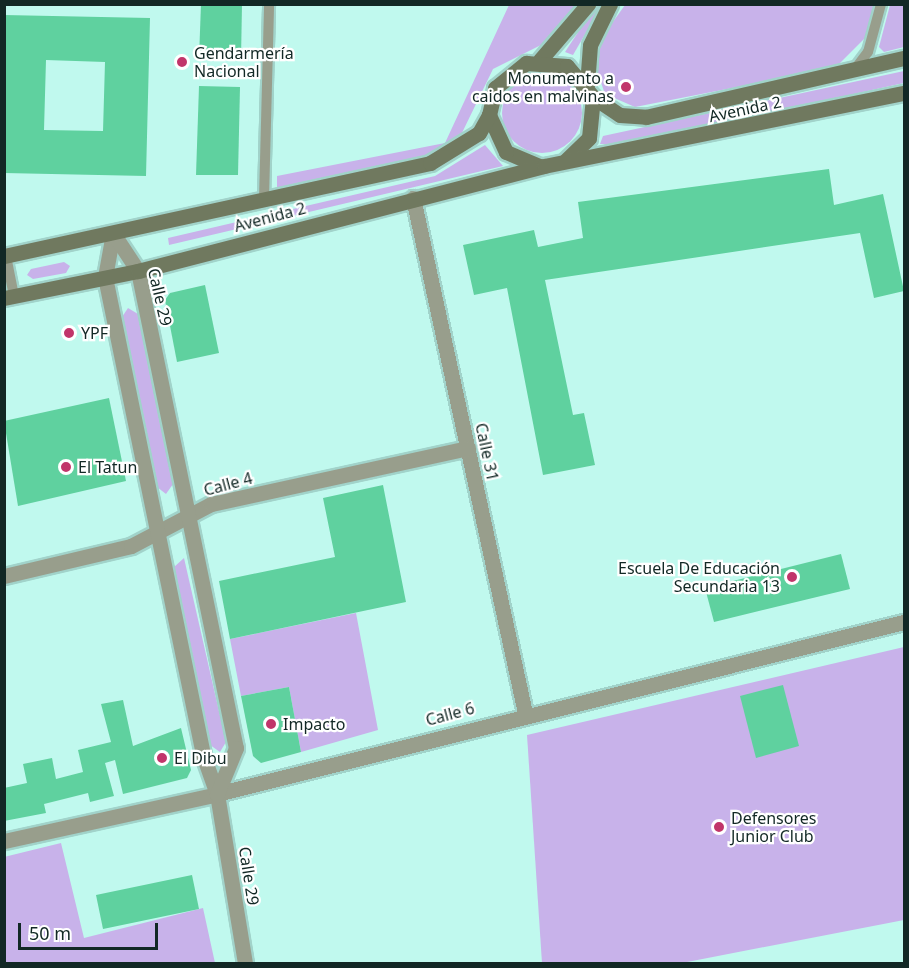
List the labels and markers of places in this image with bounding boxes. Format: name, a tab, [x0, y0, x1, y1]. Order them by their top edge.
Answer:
place label: Gendarmería Nacional	[194, 43, 294, 81]
marker: Gendarmería Nacional	[175, 55, 189, 69]
place label: Monumento a caidos en malvinas	[472, 68, 614, 106]
marker: Monumento a caidos en malvinas	[619, 80, 633, 94]
place label: YPF	[81, 323, 108, 343]
marker: YPF	[62, 326, 76, 340]
place label: El Tatun	[78, 457, 137, 477]
marker: El Tatun	[59, 460, 73, 474]
place label: Escuela De Educación Secundaria 13	[618, 558, 780, 596]
marker: Escuela De Educación Secundaria 13	[785, 570, 799, 584]
place label: Impacto	[283, 714, 345, 734]
marker: Impacto	[264, 717, 278, 731]
place label: El Dibu	[174, 748, 227, 768]
marker: El Dibu	[155, 751, 169, 765]
place label: Defensores Junior Club	[731, 808, 816, 846]
marker: Defensores Junior Club	[712, 820, 726, 834]

